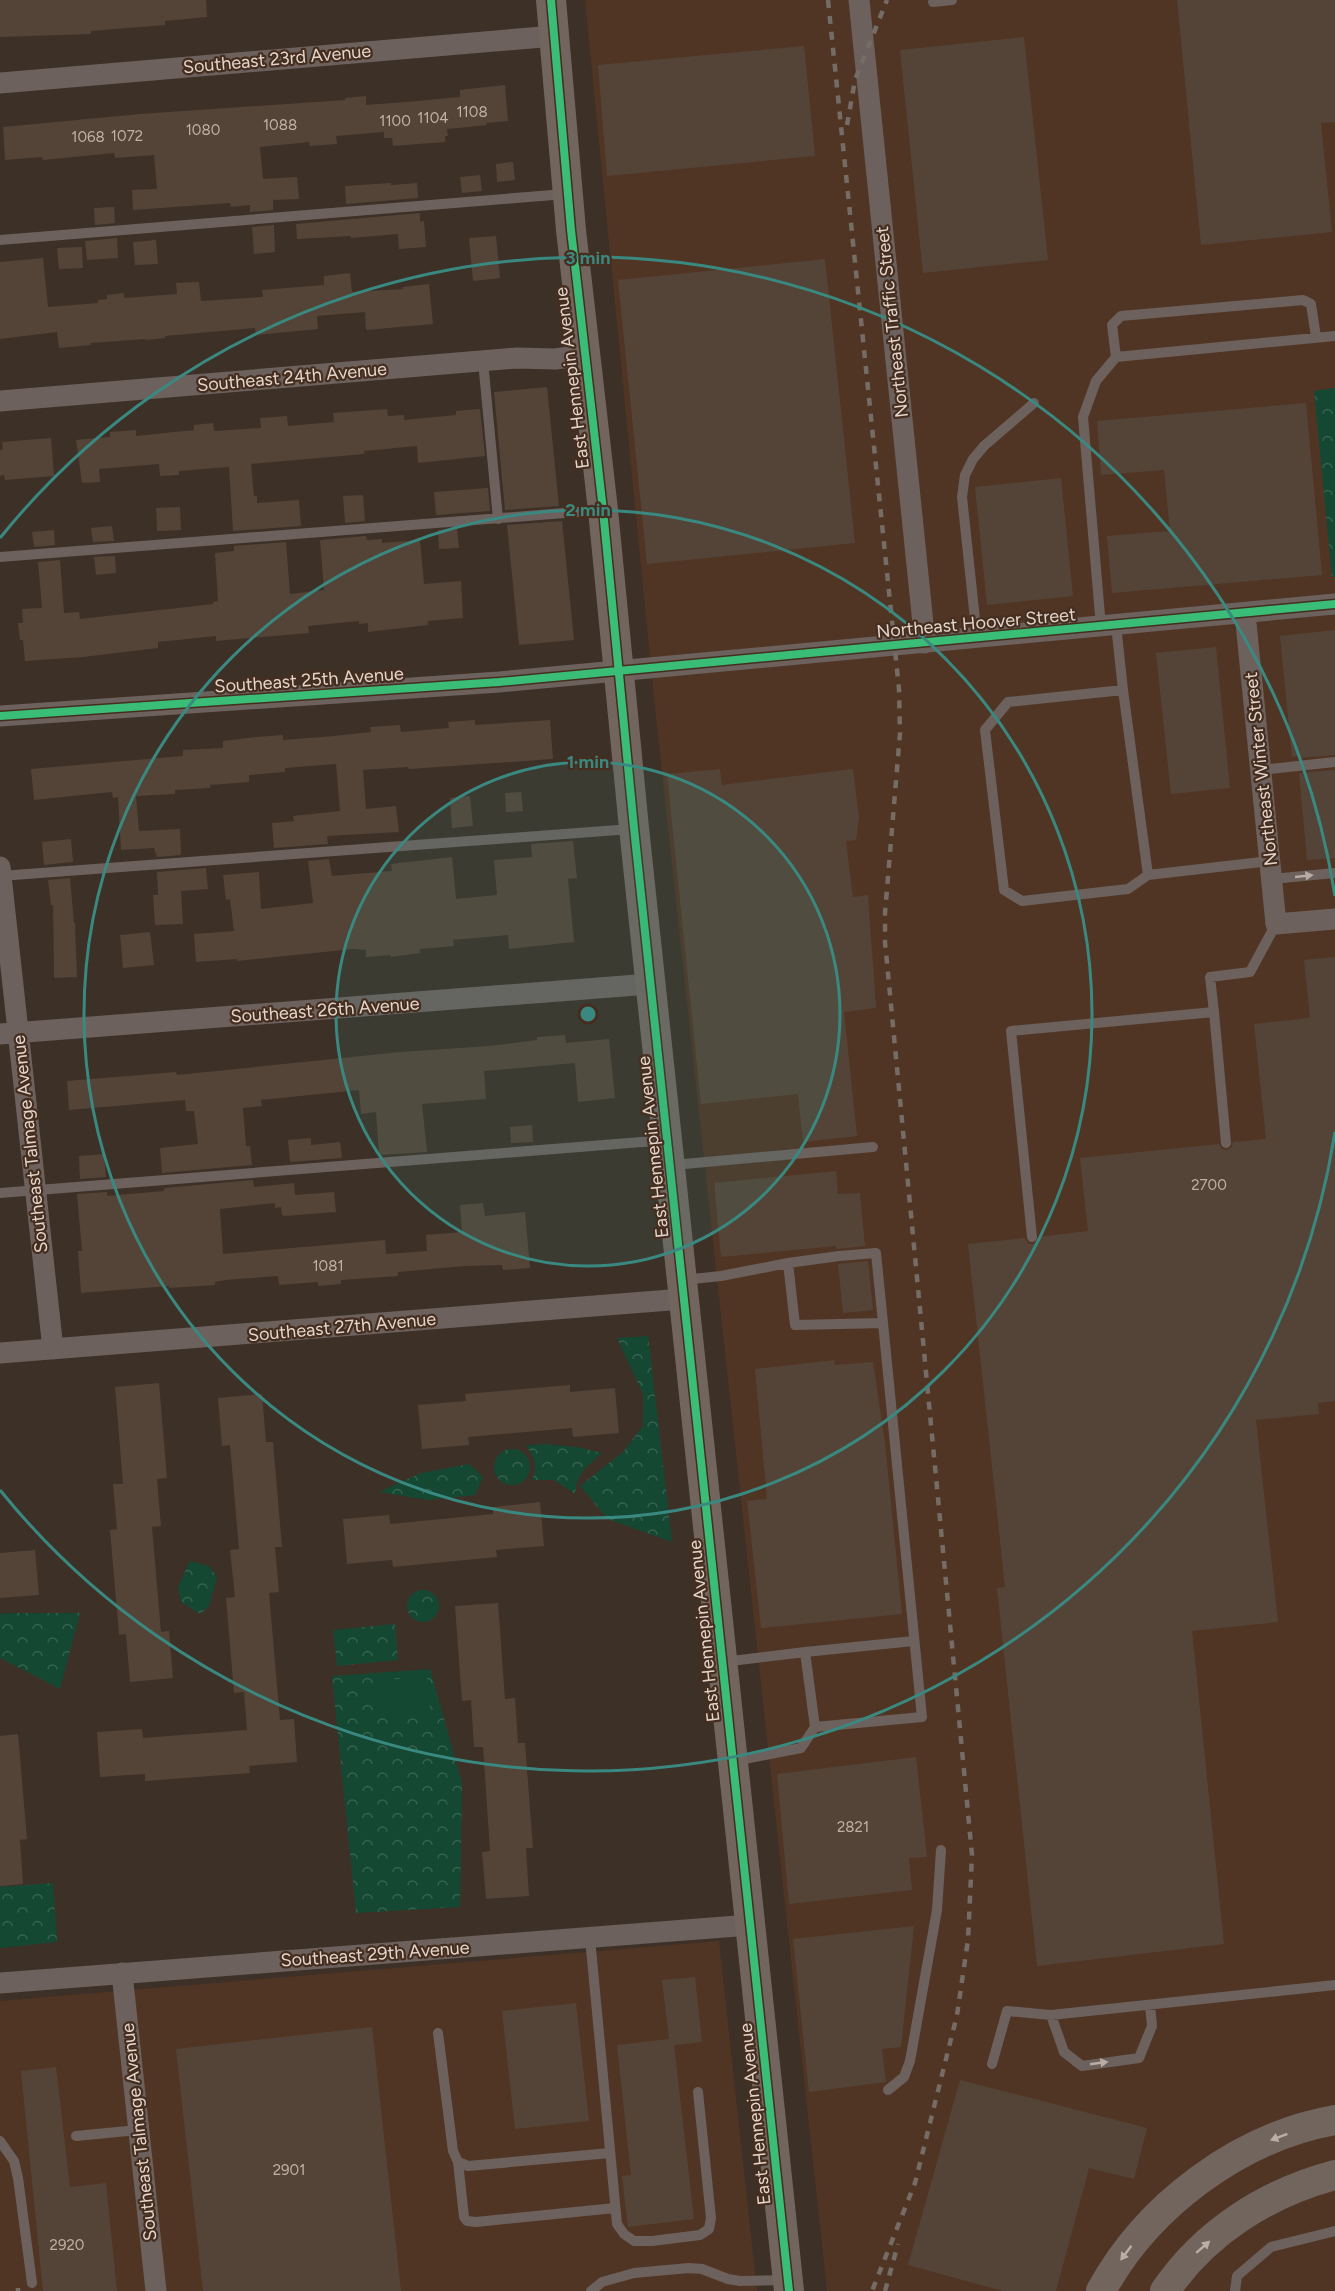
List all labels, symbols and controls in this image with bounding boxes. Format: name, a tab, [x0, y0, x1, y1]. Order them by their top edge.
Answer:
street label: Southeast 23rd Avenue	[182, 40, 372, 78]
house number: 1108	[456, 103, 488, 121]
house number: 1104	[417, 109, 449, 127]
house number: 1100	[379, 112, 411, 130]
house number: 1088	[263, 116, 297, 134]
house number: 1080	[186, 121, 220, 139]
house number: 1072	[111, 127, 143, 145]
house number: 1068	[71, 128, 105, 146]
street label: Northeast Traffic Street	[871, 225, 913, 419]
text: 3 min	[566, 247, 610, 269]
street label: East Hennepin Avenue	[550, 286, 594, 470]
street label: Southeast 24th Avenue	[196, 358, 388, 396]
text: 2 min	[565, 499, 611, 521]
street label: Northeast Hoover Street	[875, 603, 1077, 643]
street label: Southeast 25th Avenue	[214, 662, 405, 698]
street label: Northeast Winter Street	[1240, 671, 1282, 867]
text: 1 min	[567, 751, 609, 773]
one-way arrow	[1294, 871, 1313, 881]
street label: Southeast 26th Avenue	[230, 992, 420, 1028]
centre of rings	[578, 1004, 598, 1024]
street label: Southeast Talmage Avenue	[8, 1034, 52, 1254]
street label: East Hennepin Avenue	[632, 1055, 674, 1239]
house number: 2700	[1191, 1176, 1227, 1194]
house number: 1081	[312, 1257, 344, 1275]
street label: Southeast 27th Avenue	[247, 1308, 437, 1346]
street label: East Hennepin Avenue	[683, 1539, 725, 1723]
house number: 2821	[837, 1818, 869, 1836]
street label: Southeast 29th Avenue	[280, 1936, 470, 1972]
street label: Southeast Talmage Avenue	[117, 2022, 161, 2242]
street label: East Hennepin Avenue	[734, 2022, 776, 2206]
one-way arrow	[1090, 2059, 1109, 2068]
one-way arrow	[1270, 2133, 1288, 2142]
house number: 2901	[273, 2161, 305, 2179]
house number: 2920	[50, 2236, 84, 2254]
one-way arrow	[1195, 2241, 1210, 2254]
one-way arrow	[1120, 2245, 1132, 2261]

